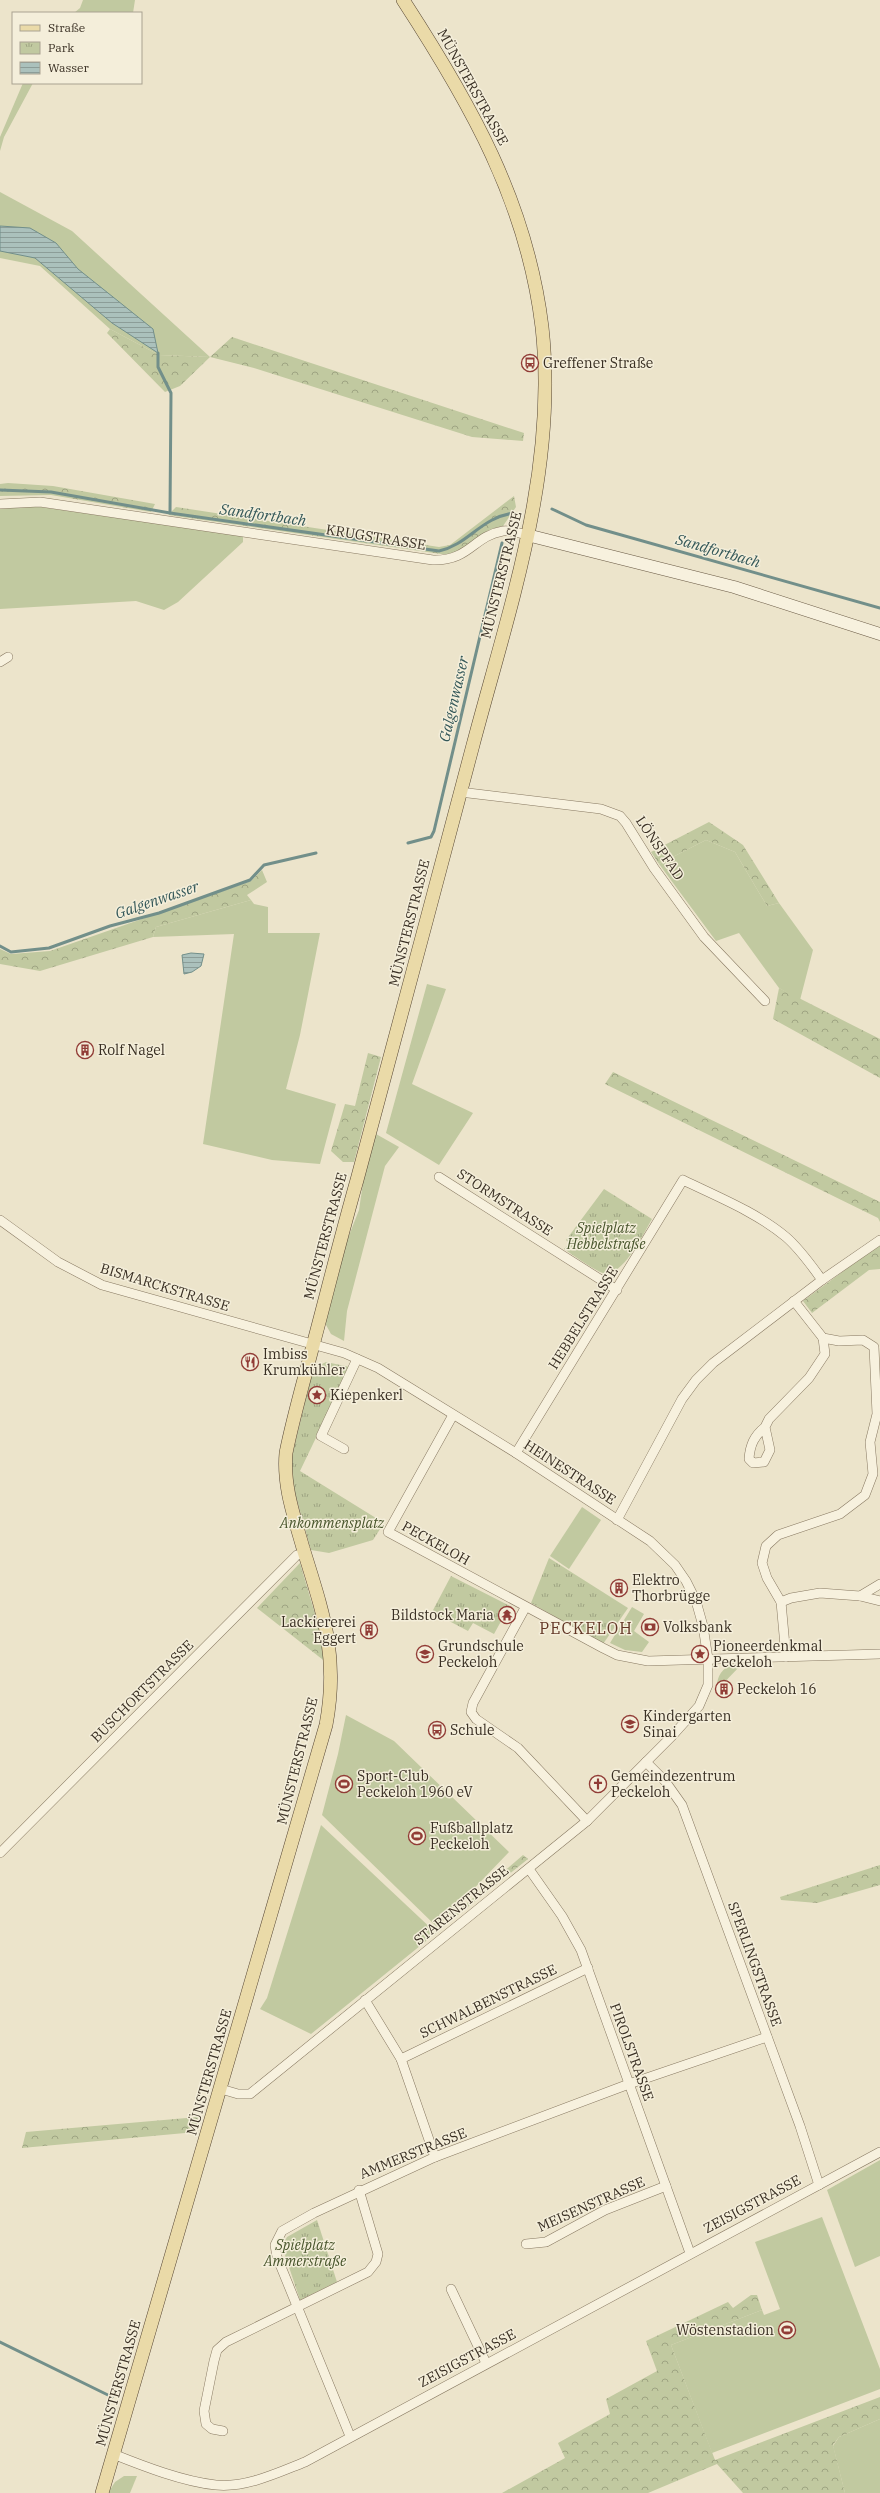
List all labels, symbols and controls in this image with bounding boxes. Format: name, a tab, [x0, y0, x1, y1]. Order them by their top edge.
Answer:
legend	[12, 12, 142, 84]
text: Straße	[48, 20, 85, 35]
street label: MÜNSTERSTRASSE	[433, 25, 513, 149]
text: Park	[48, 40, 74, 55]
text: Wasser	[48, 60, 90, 75]
bus stop icon: Greffener Straße	[520, 353, 540, 373]
place label: Greffener Straße	[543, 354, 653, 372]
water label: Sandfortbach	[218, 499, 308, 530]
street label: MÜNSTERSTRASSE	[476, 509, 526, 641]
street label: KRUGSTRASSE	[325, 520, 427, 554]
water label: Sandfortbach	[673, 529, 763, 572]
water label: Galgenwasser	[434, 654, 473, 744]
street label: LÖNSPFAD	[632, 813, 688, 884]
street label: MÜNSTERSTRASSE	[384, 857, 434, 989]
water label: Galgenwasser	[112, 876, 202, 923]
building icon: Rolf Nagel	[75, 1040, 95, 1060]
place label: Rolf Nagel	[98, 1041, 165, 1059]
street label: STORMSTRASSE	[454, 1164, 556, 1240]
street label: MÜNSTERSTRASSE	[299, 1171, 351, 1301]
park label: Spielplatz Hebbelstraße	[566, 1219, 646, 1253]
street label: BISMARCKSTRASSE	[98, 1259, 232, 1315]
street label: HEBBELSTRASSE	[544, 1263, 622, 1373]
place label: Imbiss Krumkühler	[263, 1345, 345, 1379]
restaurant icon: Imbiss Krumkühler	[240, 1352, 260, 1372]
place icon: Kiepenkerl	[307, 1385, 327, 1405]
place label: Kiepenkerl	[330, 1386, 403, 1404]
street label: HEINESTRASSE	[520, 1435, 620, 1509]
park label: Ankommensplatz	[279, 1514, 385, 1532]
street label: PECKELOH	[399, 1517, 473, 1569]
place label: Elektro Thorbrügge	[632, 1571, 710, 1605]
building icon: Elektro Thorbrügge	[609, 1578, 629, 1598]
temple icon: Bildstock Maria	[497, 1605, 517, 1625]
place label: Bildstock Maria	[391, 1606, 494, 1624]
place label: Lackiererei Eggert	[281, 1613, 356, 1647]
bank icon: Volksbank	[640, 1617, 660, 1637]
district label: PECKELOH	[539, 1618, 633, 1638]
place label: Volksbank	[663, 1618, 733, 1636]
building icon: Lackiererei Eggert	[359, 1620, 379, 1640]
street label: BUSCHORTSTRASSE	[87, 1636, 197, 1746]
place label: Grundschule Peckeloh	[438, 1637, 524, 1671]
place label: Pioneerdenkmal Peckeloh	[713, 1637, 823, 1671]
school or university icon: Grundschule Peckeloh	[415, 1644, 435, 1664]
place icon: Pioneerdenkmal Peckeloh	[690, 1644, 710, 1664]
building icon: Peckeloh 16	[714, 1679, 734, 1699]
place label: Peckeloh 16	[737, 1680, 817, 1698]
street label: MÜNSTERSTRASSE	[272, 1695, 322, 1827]
place label: Kindergarten Sinai	[643, 1707, 731, 1741]
school or university icon: Kindergarten Sinai	[620, 1714, 640, 1734]
bus stop icon: Schule	[427, 1720, 447, 1740]
place label: Schule	[450, 1721, 495, 1739]
place label: Sport-Club Peckeloh 1960 eV	[357, 1767, 473, 1801]
place label: Gemeindezentrum Peckeloh	[611, 1767, 736, 1801]
sports icon: Sport-Club Peckeloh 1960 eV	[334, 1774, 354, 1794]
church icon: Gemeindezentrum Peckeloh	[588, 1774, 608, 1794]
place label: Fußballplatz Peckeloh	[430, 1819, 513, 1853]
sports icon: Fußballplatz Peckeloh	[407, 1826, 427, 1846]
street label: STARENSTRASSE	[410, 1861, 512, 1949]
street label: SPERLINGSTRASSE	[724, 1899, 786, 2029]
street label: SCHWALBENSTRASSE	[417, 1960, 559, 2042]
street label: PIROLSTRASSE	[606, 2001, 658, 2103]
street label: MÜNSTERSTRASSE	[182, 2007, 236, 2137]
street label: AMMERSTRASSE	[357, 2123, 469, 2183]
street label: ZEISIGSTRASSE	[700, 2171, 804, 2237]
street label: MEISENSTRASSE	[534, 2172, 648, 2236]
park label: Spielplatz Ammerstraße	[263, 2236, 347, 2270]
street label: MÜNSTERSTRASSE	[91, 2318, 145, 2448]
sports icon: Wöstenstadion	[777, 2320, 797, 2340]
place label: Wöstenstadion	[676, 2321, 774, 2339]
street label: ZEISIGSTRASSE	[415, 2325, 519, 2391]

